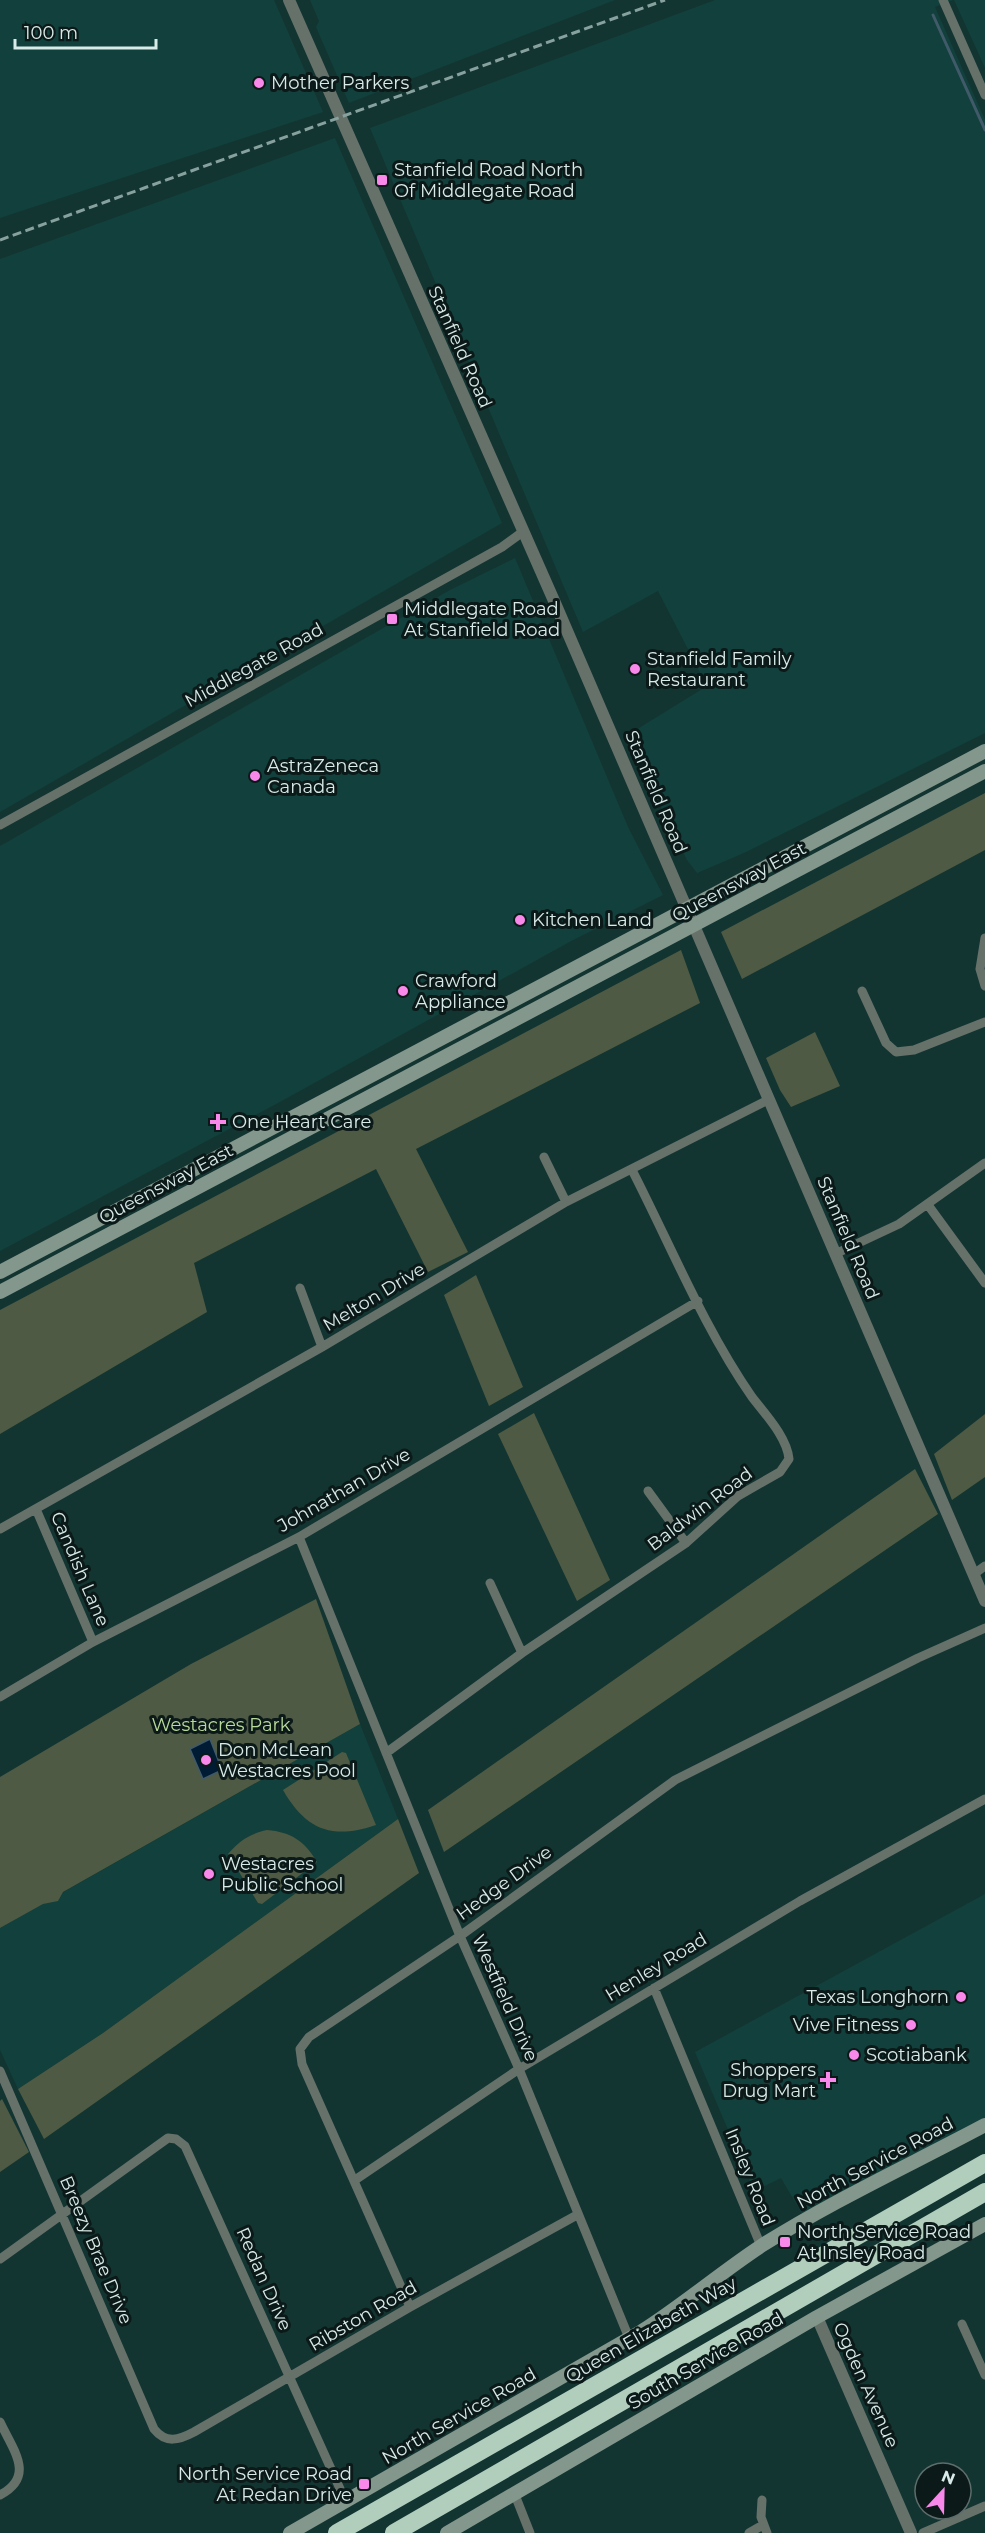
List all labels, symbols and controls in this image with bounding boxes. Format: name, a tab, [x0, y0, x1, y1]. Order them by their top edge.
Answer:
scale bar	[15, 12, 156, 50]
text: 100 m	[24, 22, 78, 44]
place label: Mother Parkers	[271, 72, 410, 94]
marker: Mother Parkers	[252, 76, 266, 90]
place label: Stanfield Road North Of Middlegate Road	[394, 159, 583, 202]
marker: Stanfield Road North Of Middlegate Road	[375, 173, 389, 187]
street label: Stanfield Road	[423, 282, 497, 412]
place label: Middlegate Road At Stanfield Road	[404, 598, 560, 641]
marker: Middlegate Road At Stanfield Road	[385, 612, 399, 626]
street label: Middlegate Road	[181, 618, 327, 712]
place label: Stanfield Family Restaurant	[647, 648, 792, 691]
marker: Stanfield Family Restaurant	[628, 662, 642, 676]
street label: Stanfield Road	[620, 727, 692, 857]
place label: AstraZeneca Canada	[267, 755, 379, 798]
marker: AstraZeneca Canada	[248, 769, 262, 783]
street label: Queensway East	[668, 837, 810, 927]
place label: Kitchen Land	[532, 909, 652, 931]
marker: Kitchen Land	[513, 913, 527, 927]
place label: Crawford Appliance	[415, 970, 506, 1013]
marker: Crawford Appliance	[396, 984, 410, 998]
place label: One Heart Care	[232, 1111, 371, 1133]
marker: One Heart Care	[209, 1113, 227, 1131]
street label: Queensway East	[95, 1139, 237, 1229]
street label: Stanfield Road	[812, 1173, 884, 1303]
street label: Melton Drive	[319, 1258, 429, 1336]
street label: Johnathan Drive	[273, 1443, 414, 1537]
street label: Baldwin Road	[643, 1462, 757, 1556]
street label: Candish Lane	[46, 1508, 114, 1630]
park label: Westacres Park	[152, 1714, 291, 1736]
place label: Don McLean Westacres Pool	[218, 1739, 356, 1782]
marker: Don McLean Westacres Pool	[199, 1753, 213, 1767]
street label: Hedge Drive	[452, 1841, 556, 1925]
place label: Westacres Public School	[221, 1853, 343, 1896]
marker: Westacres Public School	[202, 1867, 216, 1881]
street label: Henley Road	[601, 1928, 711, 2006]
street label: Westfield Drive	[467, 1931, 543, 2065]
place label: Texas Longhorn	[807, 1986, 949, 2008]
marker: Texas Longhorn	[954, 1990, 968, 2004]
place label: Vive Fitness	[793, 2014, 899, 2036]
marker: Vive Fitness	[904, 2018, 918, 2032]
place label: Scotiabank	[866, 2044, 967, 2066]
marker: Scotiabank	[847, 2048, 861, 2062]
place label: Shoppers Drug Mart	[722, 2059, 816, 2102]
marker: Shoppers Drug Mart	[821, 2073, 835, 2087]
street label: North Service Road	[793, 2112, 957, 2214]
street label: Insley Road	[720, 2125, 780, 2229]
street label: Breezy Brae Drive	[55, 2173, 137, 2328]
place label: North Service Road At Insley Road	[797, 2221, 971, 2264]
street label: Redan Drive	[231, 2224, 297, 2334]
marker: North Service Road At Insley Road	[778, 2235, 792, 2249]
street label: Queen Elizabeth Way	[562, 2272, 741, 2388]
street label: Ribston Road	[305, 2276, 421, 2356]
street label: South Service Road	[625, 2308, 787, 2414]
street label: Ogden Avenue	[828, 2319, 904, 2451]
street label: North Service Road	[378, 2363, 540, 2469]
north arrow	[913, 2461, 973, 2521]
place label: North Service Road At Redan Drive	[178, 2463, 352, 2506]
text: N	[939, 2466, 958, 2489]
marker: North Service Road At Redan Drive	[357, 2477, 371, 2491]

